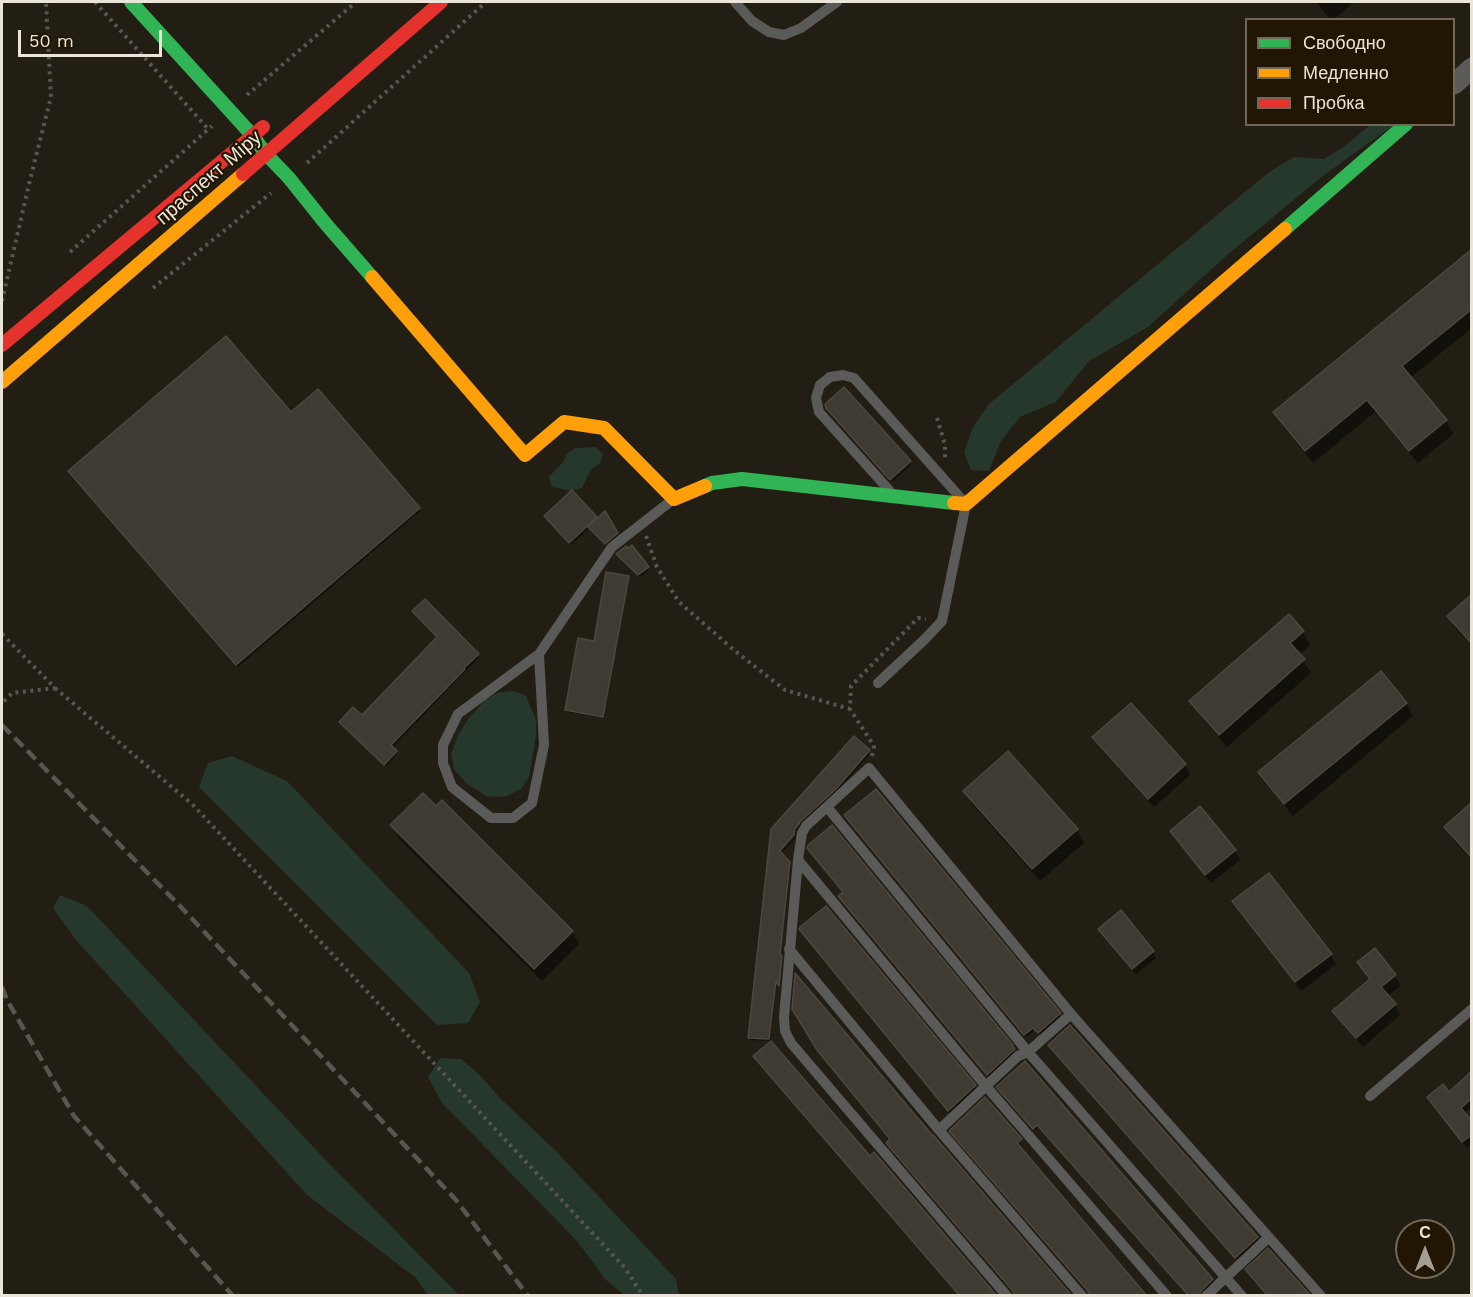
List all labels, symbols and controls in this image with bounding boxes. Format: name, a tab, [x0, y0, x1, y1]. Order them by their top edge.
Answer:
scale bar	[21, 18, 165, 56]
legend	[1245, 18, 1455, 126]
text: 50 m	[29, 30, 74, 51]
text: Свободно	[1303, 32, 1386, 53]
text: Медленно	[1303, 62, 1389, 83]
text: Пробка	[1303, 92, 1365, 113]
street label: праспект Міру	[151, 126, 267, 230]
north arrow	[1395, 1219, 1455, 1279]
text: С	[1419, 1223, 1431, 1242]

